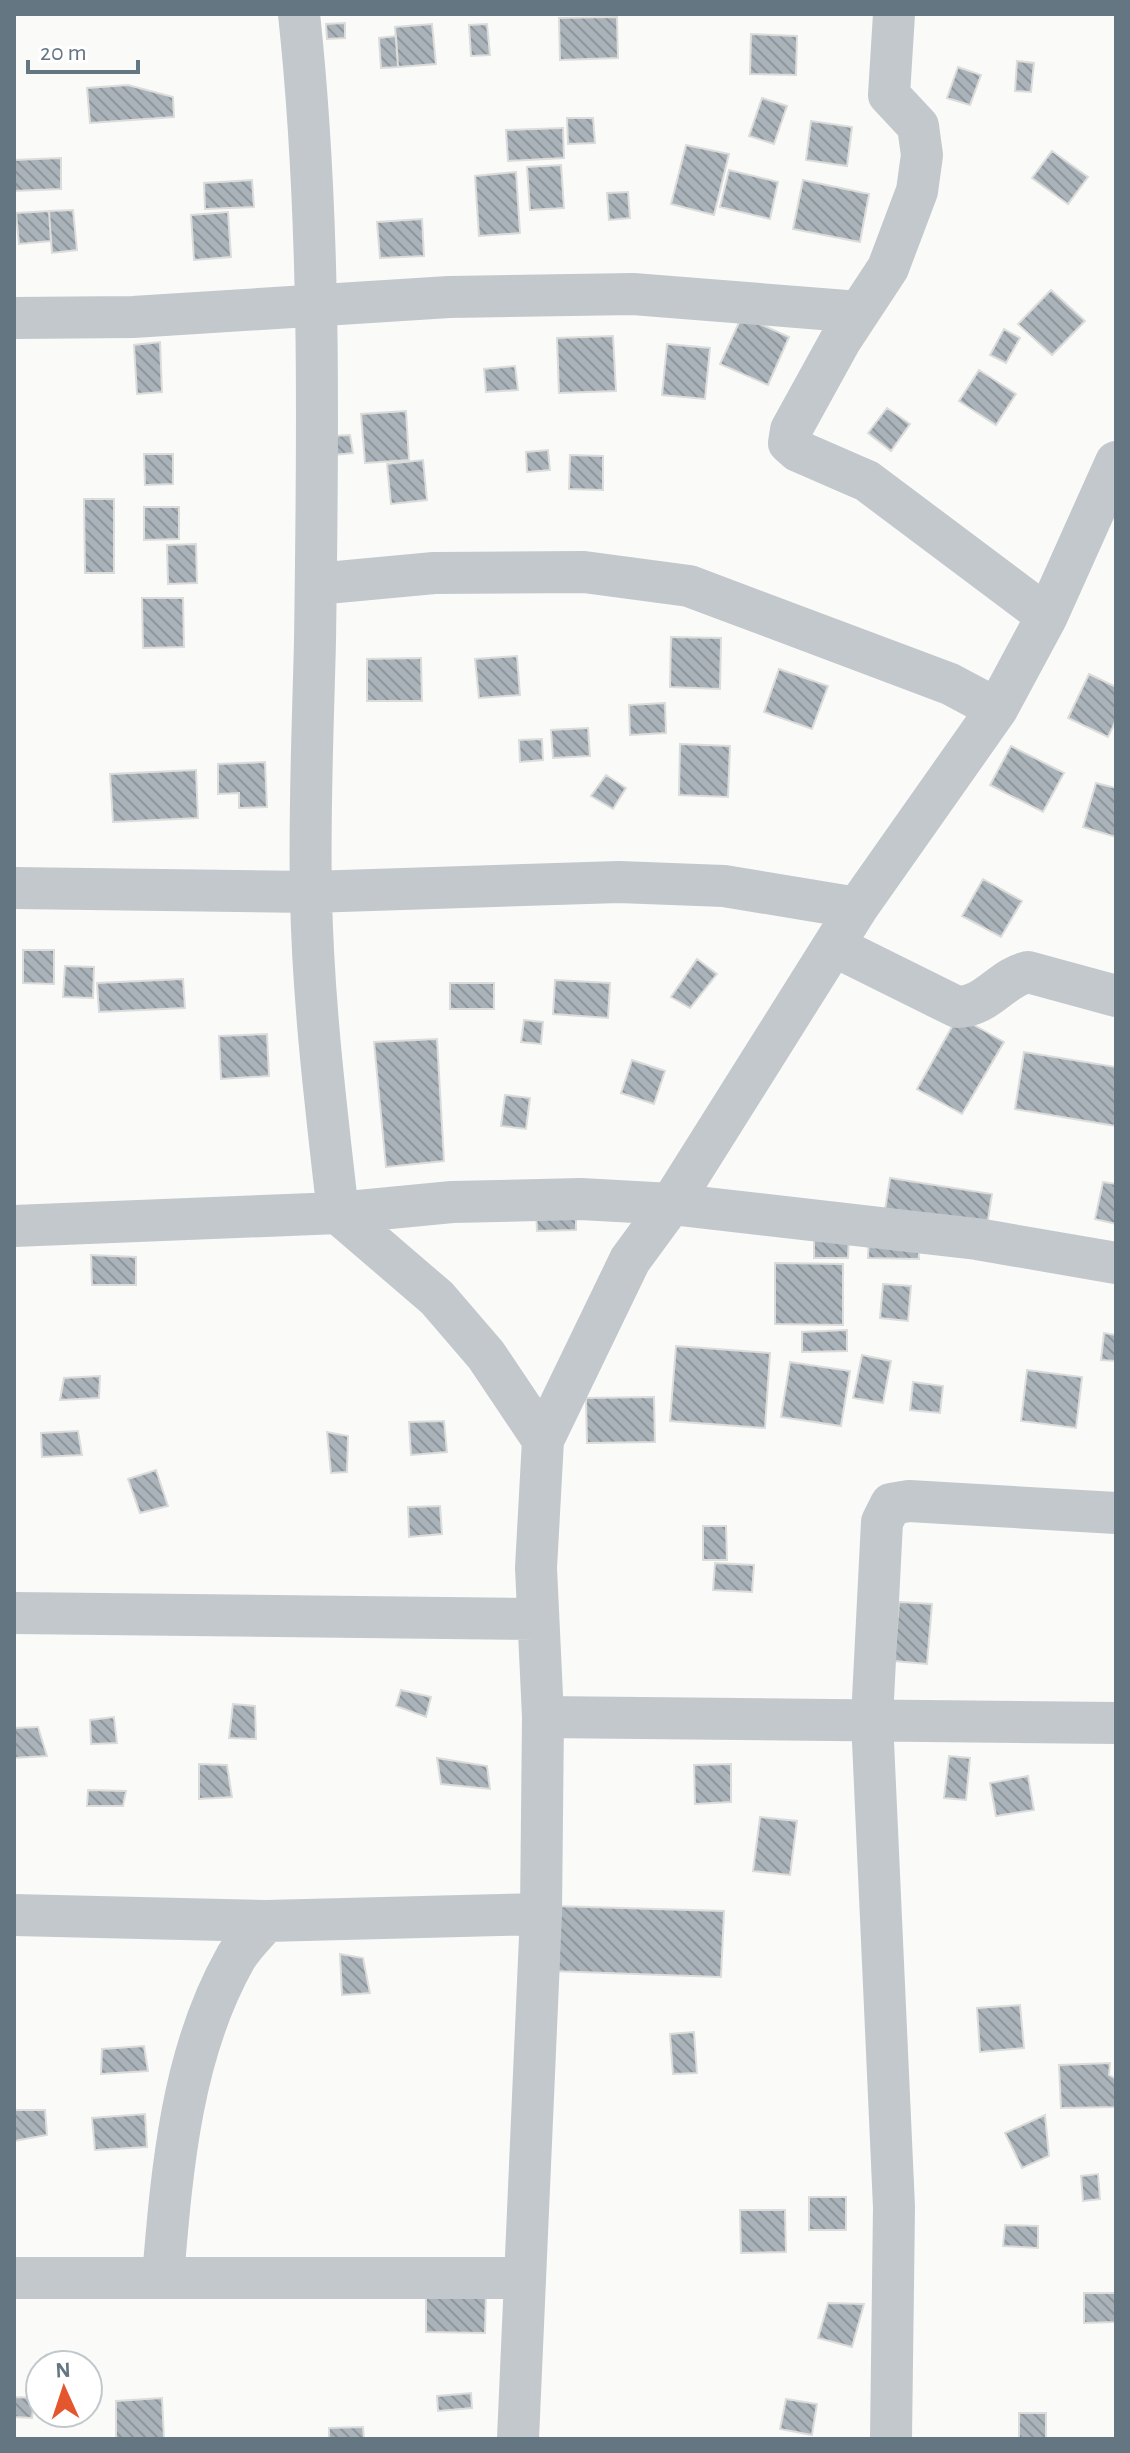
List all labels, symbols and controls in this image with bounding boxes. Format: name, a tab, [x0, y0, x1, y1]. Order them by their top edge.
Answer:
scale bar	[28, 24, 138, 74]
text: 20 m	[40, 41, 87, 65]
north arrow	[24, 2349, 104, 2429]
text: N	[55, 2359, 71, 2381]

